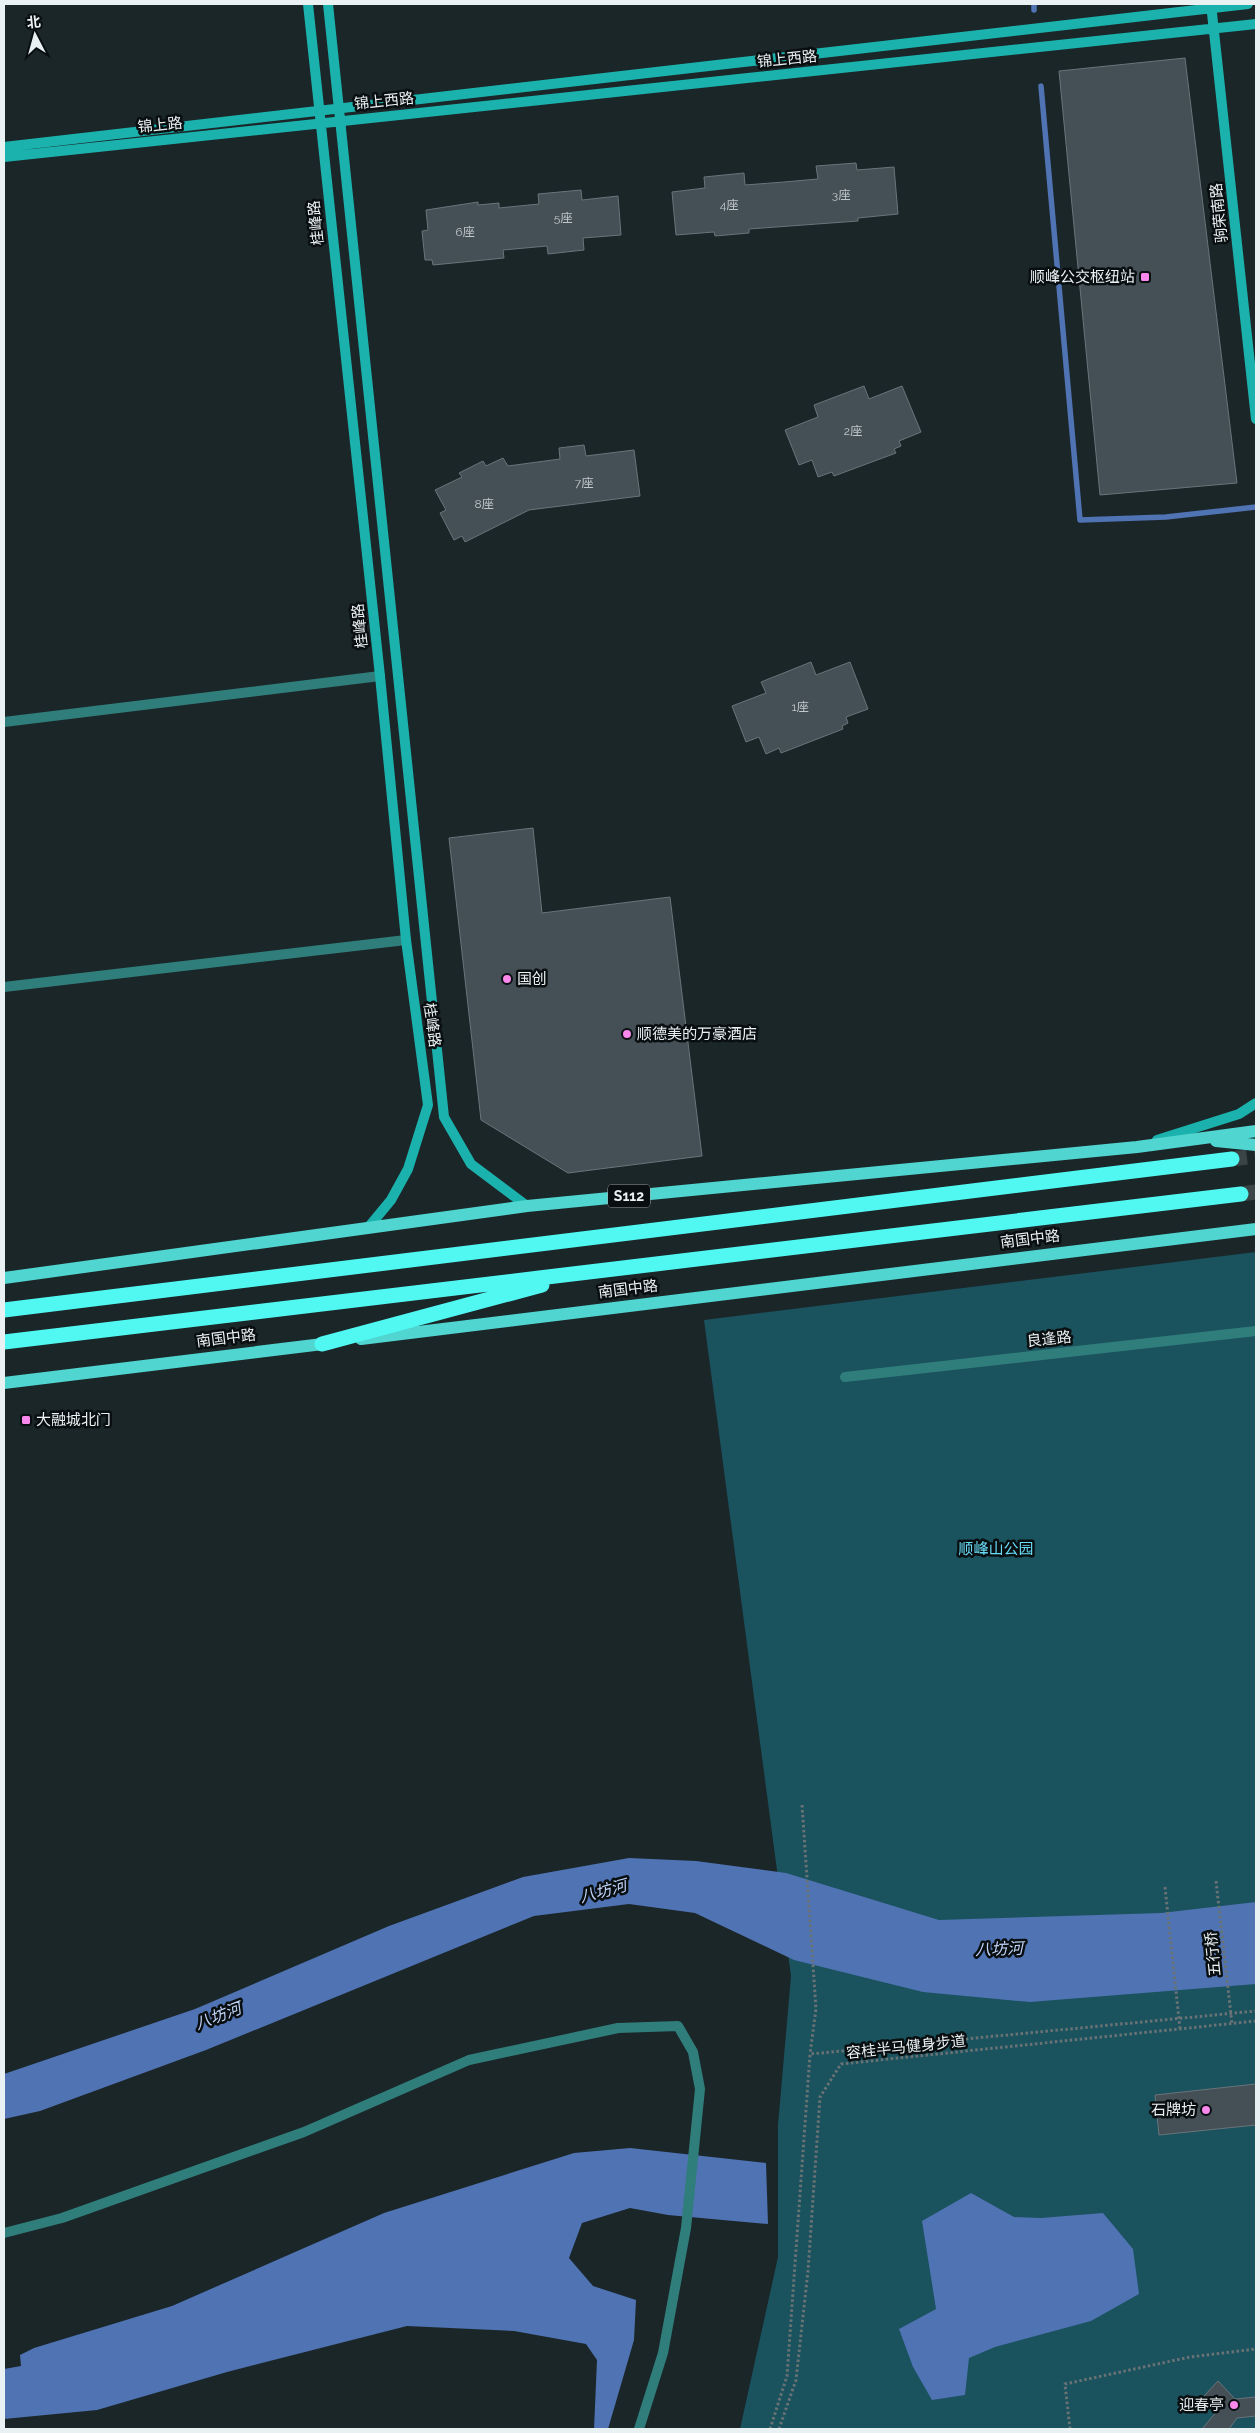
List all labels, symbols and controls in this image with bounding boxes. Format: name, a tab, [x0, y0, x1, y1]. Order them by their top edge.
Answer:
north arrow	[10, 10, 60, 60]
text: 北	[26, 13, 41, 31]
street label: 锦上西路	[756, 47, 818, 71]
street label: 锦上西路	[353, 89, 415, 113]
street label: 锦上路	[137, 114, 183, 136]
street label: 驹荣南路	[1207, 182, 1231, 244]
house number: 3座	[832, 188, 850, 202]
house number: 4座	[720, 198, 738, 212]
street label: 桂峰路	[305, 200, 327, 246]
house number: 5座	[554, 211, 572, 225]
house number: 6座	[455, 225, 475, 239]
place label: 顺峰公交枢纽站	[1030, 268, 1135, 286]
marker: 顺峰公交枢纽站	[1139, 271, 1151, 283]
house number: 2座	[844, 424, 862, 438]
house number: 7座	[575, 476, 593, 490]
house number: 8座	[474, 497, 494, 511]
street label: 桂峰路	[349, 603, 371, 649]
house number: 1座	[791, 700, 809, 714]
place label: 国创	[517, 970, 547, 988]
marker: 国创	[501, 973, 513, 985]
street label: 桂峰路	[420, 1001, 444, 1049]
place label: 顺德美的万豪酒店	[637, 1025, 757, 1043]
marker: 顺德美的万豪酒店	[621, 1028, 633, 1040]
road number: S112	[608, 1184, 650, 1208]
street label: 南国中路	[999, 1226, 1061, 1252]
street label: 南国中路	[597, 1276, 659, 1302]
street label: 南国中路	[195, 1325, 257, 1351]
street label: 良逢路	[1026, 1328, 1072, 1350]
place label: 大融城北门	[36, 1411, 111, 1429]
marker: 大融城北门	[20, 1414, 32, 1426]
park label: 顺峰山公园	[958, 1540, 1034, 1558]
water label: 八坊河	[577, 1875, 632, 1906]
street label: 五行桥	[1202, 1931, 1224, 1977]
water label: 八坊河	[975, 1939, 1026, 1959]
water label: 八坊河	[192, 1997, 247, 2033]
street label: 容桂半马健身步道	[845, 2032, 967, 2062]
place label: 石牌坊	[1151, 2101, 1196, 2119]
marker: 石牌坊	[1200, 2104, 1212, 2116]
place label: 迎春亭	[1179, 2396, 1224, 2414]
marker: 迎春亭	[1228, 2399, 1240, 2411]

